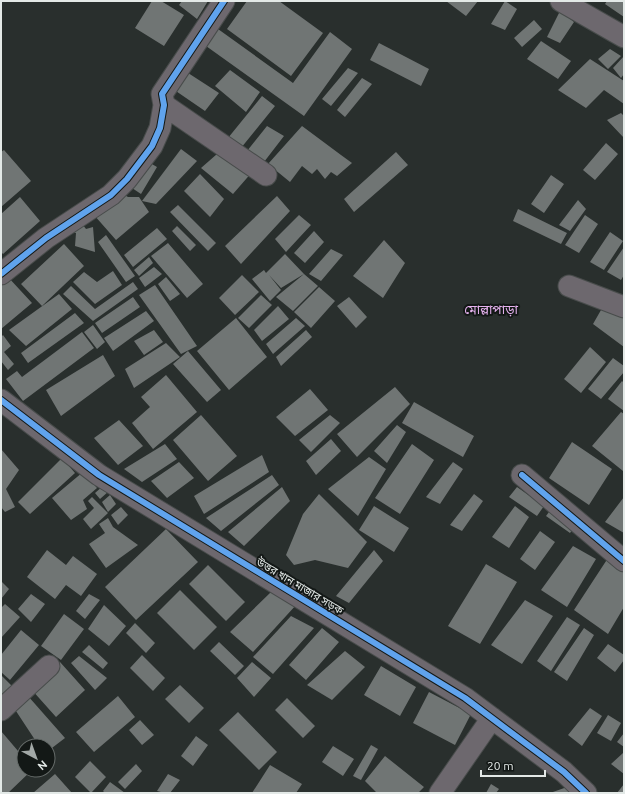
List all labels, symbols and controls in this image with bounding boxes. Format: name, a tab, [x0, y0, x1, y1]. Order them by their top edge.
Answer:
district label: মোল্লাপাড়া	[464, 302, 518, 317]
street label: উত্তর খান মাজার সড়ক	[254, 555, 346, 617]
north arrow	[16, 738, 56, 778]
scale bar	[481, 752, 545, 778]
text: N	[36, 758, 50, 773]
text: 20 m	[487, 759, 514, 772]

